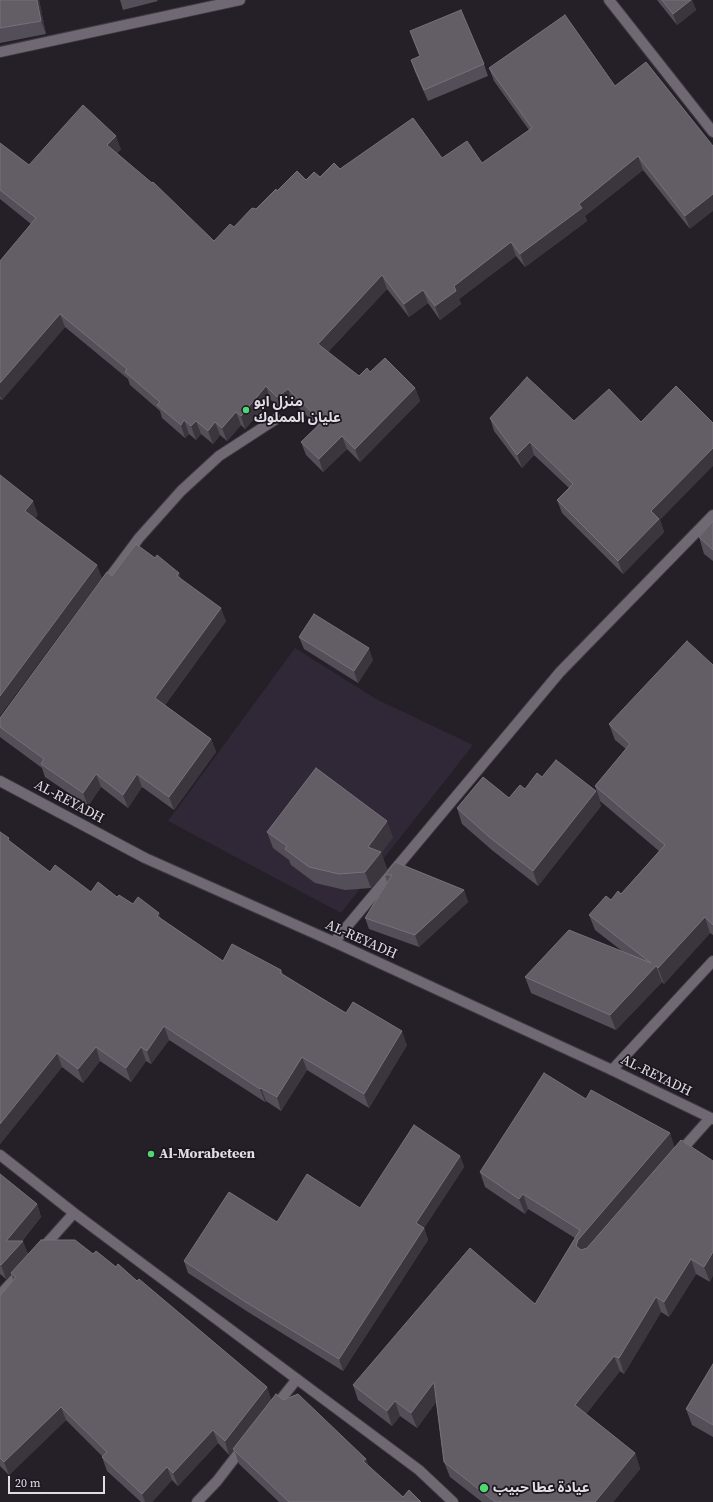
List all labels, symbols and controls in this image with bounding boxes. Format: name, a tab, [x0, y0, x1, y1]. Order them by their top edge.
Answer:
place label: منزل ابو عليان المملوك	[254, 394, 341, 426]
marker: منزل ابو عليان المملوك	[241, 405, 251, 415]
street label: AL-REYADH	[31, 777, 107, 827]
street label: AL-REYADH	[323, 917, 399, 963]
street label: AL-REYADH	[618, 1052, 694, 1100]
place label: Al-Morabeteen	[159, 1146, 255, 1162]
marker: Al-Morabeteen	[146, 1149, 156, 1159]
scale bar	[10, 1468, 107, 1494]
text: 20 m	[15, 1475, 41, 1491]
place label: عيادة عطا حبيب	[493, 1480, 590, 1496]
marker: عيادة عطا حبيب	[478, 1482, 490, 1494]

